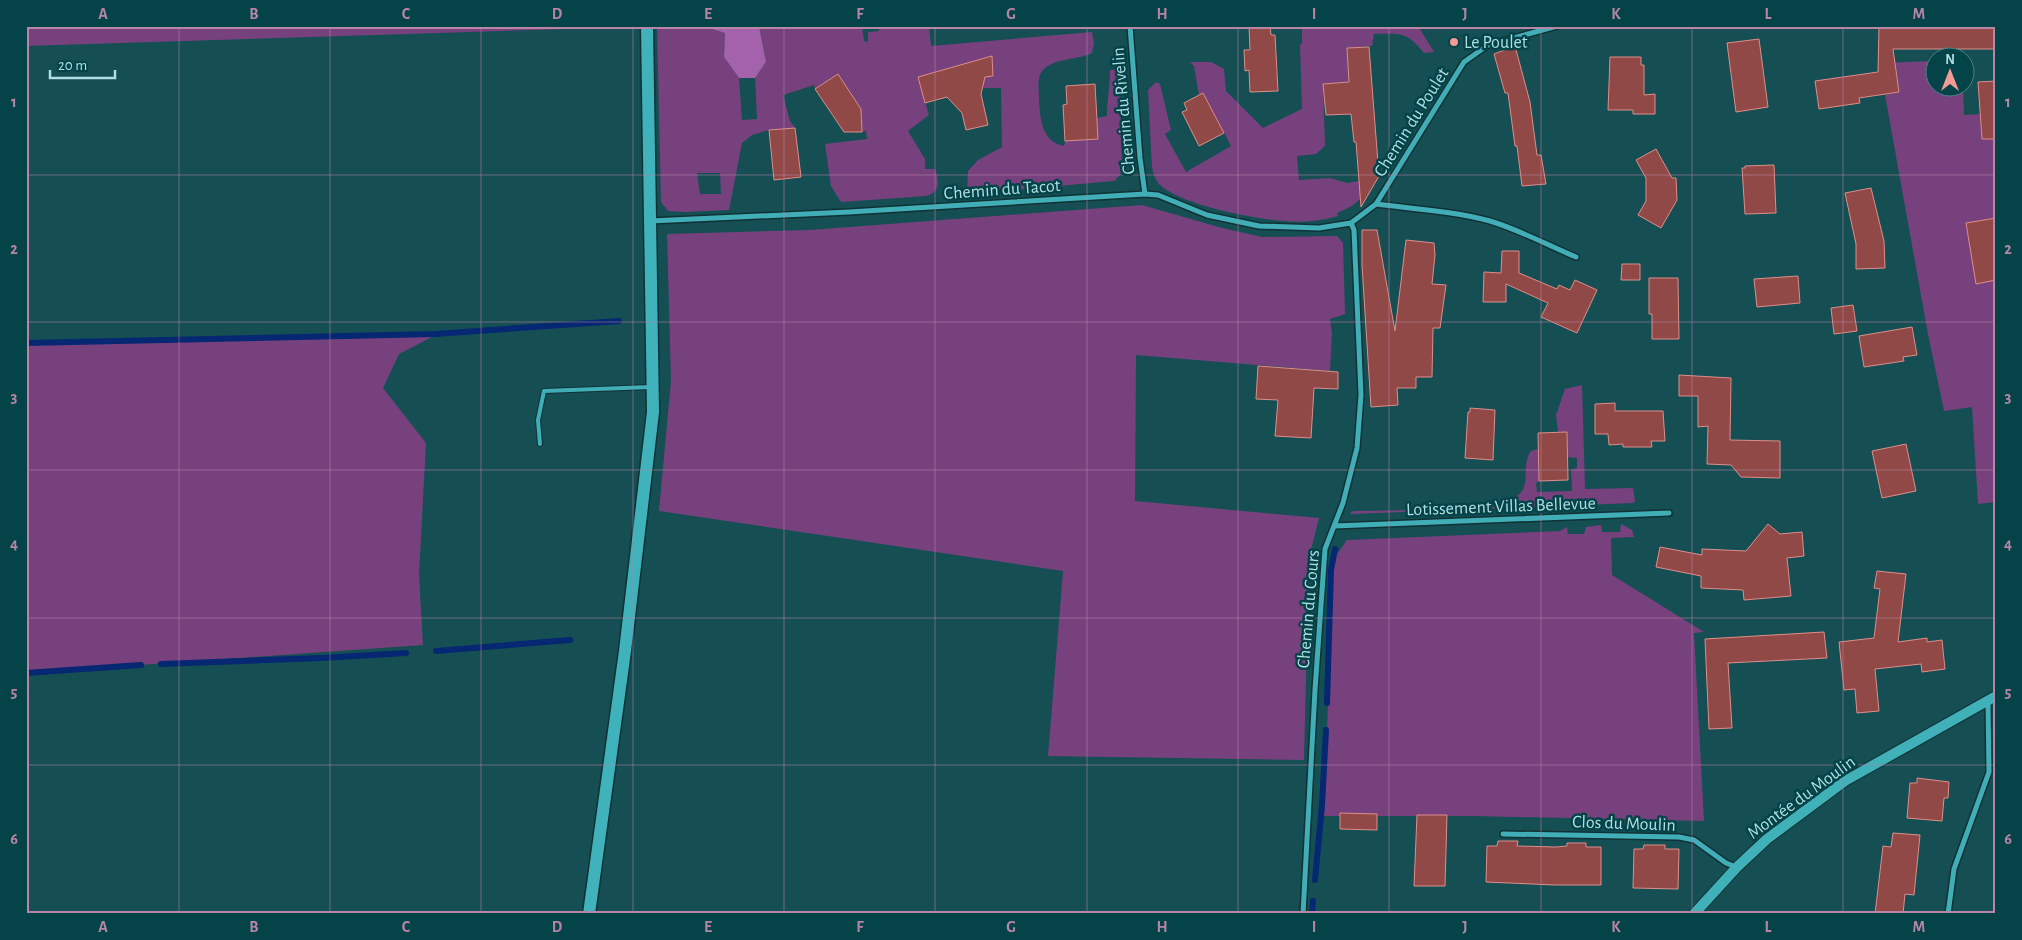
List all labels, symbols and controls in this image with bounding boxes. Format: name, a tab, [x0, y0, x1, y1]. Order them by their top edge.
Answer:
text: A	[98, 6, 108, 22]
text: B	[249, 6, 259, 22]
text: C	[402, 6, 411, 22]
text: D	[552, 6, 563, 22]
text: E	[704, 6, 712, 22]
text: F	[856, 6, 864, 22]
text: G	[1006, 6, 1016, 22]
text: H	[1156, 6, 1168, 22]
text: I	[1312, 6, 1316, 22]
text: J	[1462, 6, 1468, 22]
text: K	[1611, 6, 1621, 22]
text: L	[1765, 6, 1772, 22]
text: M	[1913, 6, 1925, 22]
place label: Le Poulet	[1464, 34, 1528, 52]
marker: Le Poulet	[1448, 36, 1460, 48]
street label: Chemin du Rivelin	[1109, 47, 1139, 175]
scale bar	[50, 48, 115, 80]
north arrow	[1924, 48, 1974, 98]
text: N	[1945, 53, 1955, 67]
text: 20 m	[58, 58, 87, 73]
street label: Chemin du Poulet	[1371, 65, 1453, 180]
text: 1	[11, 94, 17, 110]
text: 1	[2005, 94, 2011, 110]
street label: Chemin du Tacot	[943, 177, 1061, 203]
text: 2	[10, 241, 18, 257]
text: 2	[2004, 241, 2012, 257]
text: 3	[11, 389, 18, 405]
text: 3	[2005, 389, 2012, 405]
street label: Lotissement Villas Bellevue	[1406, 495, 1596, 519]
text: 4	[10, 536, 18, 552]
text: 4	[2004, 536, 2012, 552]
street label: Chemin du Cours	[1295, 549, 1323, 669]
text: 5	[11, 684, 18, 700]
text: 5	[2005, 684, 2012, 700]
street label: Montée du Moulin	[1744, 753, 1859, 843]
street label: Clos du Moulin	[1572, 813, 1676, 835]
text: 6	[10, 831, 18, 847]
text: 6	[2004, 831, 2012, 847]
text: A	[98, 919, 108, 935]
text: B	[249, 919, 259, 935]
text: C	[402, 919, 411, 935]
text: D	[552, 919, 563, 935]
text: E	[704, 919, 712, 935]
text: F	[856, 919, 864, 935]
text: G	[1006, 919, 1016, 935]
text: H	[1156, 919, 1168, 935]
text: I	[1312, 919, 1316, 935]
text: J	[1462, 919, 1468, 935]
text: K	[1611, 919, 1621, 935]
text: L	[1765, 919, 1772, 935]
text: M	[1913, 919, 1925, 935]

